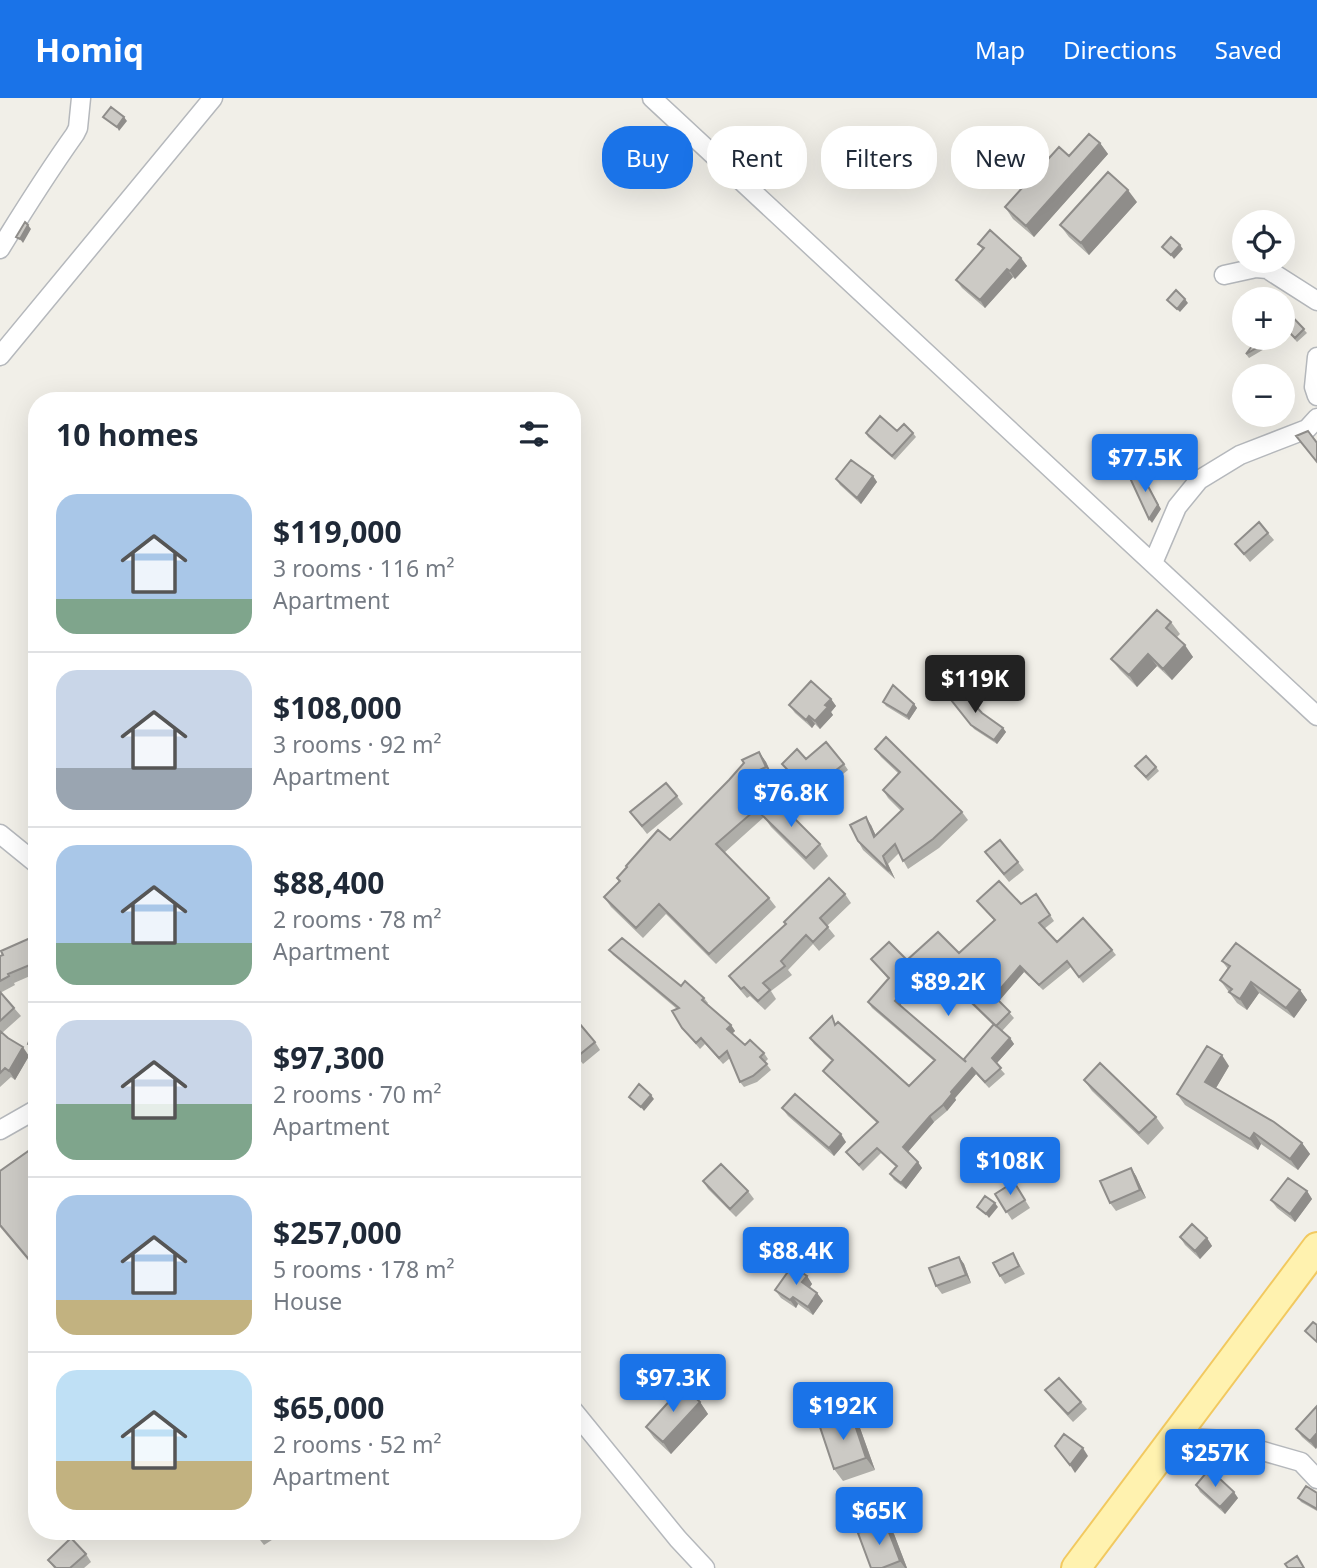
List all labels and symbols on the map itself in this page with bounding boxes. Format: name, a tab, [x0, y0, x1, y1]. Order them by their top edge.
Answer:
pin: $77.5K	[1088, 434, 1202, 494]
pin: $119K	[926, 656, 1024, 715]
pin: $76.8K	[734, 770, 848, 829]
pin: $89.2K	[891, 958, 1005, 1018]
pin: $108K	[961, 1138, 1059, 1197]
pin: $88.4K	[739, 1228, 853, 1287]
pin: $97.3K	[616, 1354, 730, 1414]
pin: $192K	[794, 1382, 892, 1442]
pin: $257K	[1166, 1430, 1264, 1489]
pin: $65K	[838, 1488, 920, 1547]

